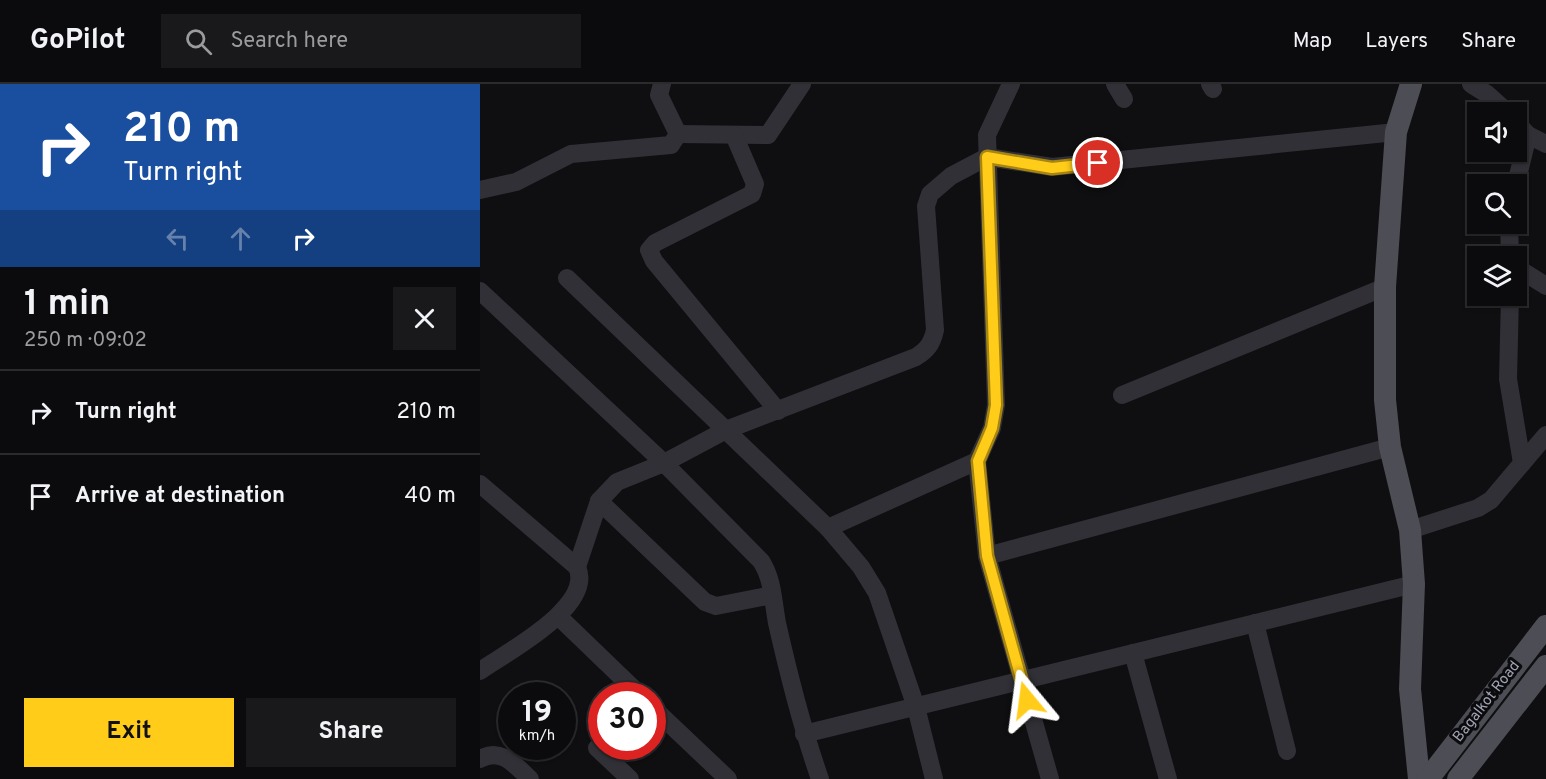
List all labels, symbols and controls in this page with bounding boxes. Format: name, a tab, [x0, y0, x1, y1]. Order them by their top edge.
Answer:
search box	[161, 14, 581, 68]
text: GoPilot	[30, 23, 125, 59]
icon: search	[182, 25, 215, 58]
text: Search here	[230, 28, 348, 55]
text: Map	[1293, 28, 1332, 55]
text: Layers	[1365, 28, 1428, 55]
text: Share	[1461, 28, 1516, 55]
map controls	[1467, 102, 1527, 306]
button: sound	[1467, 102, 1527, 162]
text: 210 m	[123, 104, 240, 157]
icon: right	[24, 108, 102, 186]
pin	[1072, 137, 1123, 188]
icon: arrive	[1081, 146, 1114, 179]
text: Turn right	[123, 156, 242, 190]
button: search	[1467, 174, 1527, 234]
icon: left	[161, 222, 194, 255]
icon: ahead	[224, 222, 257, 255]
icon: right	[287, 222, 320, 255]
button: layers	[1467, 246, 1527, 306]
text: 1 min	[24, 282, 110, 328]
button: close	[393, 287, 456, 350]
text: 250 m · 09:02	[24, 328, 147, 354]
icon: right	[24, 396, 57, 429]
text: Turn right	[75, 399, 177, 426]
text: 210 m	[396, 399, 456, 426]
icon: arrive	[24, 480, 57, 513]
text: Arrive at destination	[75, 483, 285, 510]
text: 40 m	[404, 483, 456, 510]
street label: Bagalkot Road	[1449, 657, 1525, 747]
position arrow	[995, 668, 1059, 732]
speed limit sign: 30	[588, 682, 666, 760]
text: 19	[522, 695, 552, 732]
button: Exit	[24, 698, 234, 767]
button: Share	[246, 698, 456, 767]
text: km/h	[519, 727, 555, 746]

